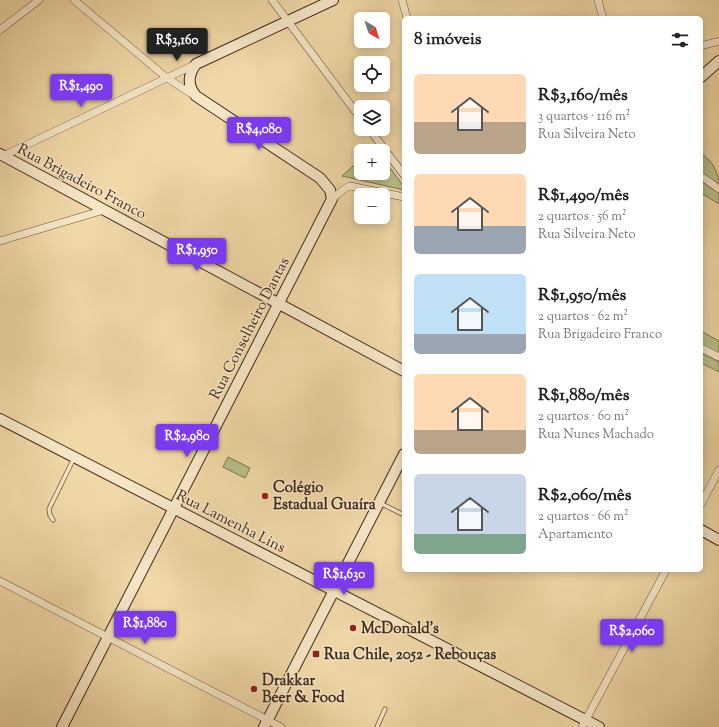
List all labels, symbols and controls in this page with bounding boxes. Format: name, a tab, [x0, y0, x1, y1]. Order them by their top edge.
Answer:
north arrow	[354, 12, 390, 48]
map controls	[354, 12, 390, 224]
pin: R$3,160	[140, 28, 214, 62]
text: 8 imóveis	[414, 28, 481, 52]
icon: filters	[669, 29, 691, 51]
text: R$3,160	[156, 32, 198, 50]
button: locate	[354, 56, 390, 92]
pin: R$1,490	[44, 74, 118, 108]
text: R$1,490	[59, 78, 103, 96]
text: R$3,160/mês	[538, 84, 628, 108]
icon: home	[446, 90, 494, 138]
button: layers	[354, 100, 390, 136]
text: 3 quartos · 116 m²	[538, 108, 630, 126]
pin: R$4,080	[222, 117, 296, 151]
text: R$4,080	[236, 121, 282, 139]
text: Rua Silveira Neto	[538, 126, 636, 144]
street label: Rua Brigadeiro Franco	[13, 139, 149, 225]
button: +	[354, 144, 390, 180]
text: R$1,490/mês	[538, 184, 629, 208]
button: −	[354, 188, 390, 224]
icon: home	[446, 190, 494, 238]
text: 2 quartos · 56 m²	[538, 208, 626, 226]
text: Rua Silveira Neto	[538, 226, 636, 244]
pin: R$1,950	[160, 238, 234, 272]
text: R$1,950	[176, 242, 218, 260]
street label: Rua Conselheiro Dantas	[205, 254, 295, 403]
text: R$1,950/mês	[538, 284, 626, 308]
icon: home	[446, 290, 494, 338]
text: 2 quartos · 62 m²	[538, 308, 628, 326]
text: Rua Brigadeiro Franco	[538, 326, 662, 344]
text: R$1,880/mês	[538, 384, 629, 408]
icon: home	[446, 390, 494, 438]
text: 2 quartos · 60 m²	[538, 408, 629, 426]
pin: R$2,980	[150, 424, 224, 458]
text: Rua Nunes Machado	[538, 426, 654, 444]
text: R$2,980	[164, 428, 210, 446]
place label: Colégio Estadual Guaíra	[273, 478, 376, 516]
text: R$2,060/mês	[538, 484, 631, 508]
street label: Rua Lamenha Lins	[172, 486, 289, 559]
icon: home	[446, 490, 494, 538]
marker: Colégio Estadual Guaíra	[260, 491, 270, 501]
text: 2 quartos · 66 m²	[538, 508, 628, 526]
text: Apartamento	[538, 526, 613, 544]
pin: R$1,630	[307, 562, 381, 596]
text: R$1,630	[323, 566, 365, 584]
pin: R$1,880	[108, 611, 182, 645]
text: R$1,880	[123, 615, 167, 633]
place label: McDonald's	[361, 619, 439, 640]
pin: R$2,060	[595, 619, 669, 653]
marker: McDonald's	[348, 623, 358, 633]
text: R$2,060	[609, 623, 655, 641]
place label: Rua Chile, 2052 - Rebouças	[324, 645, 496, 666]
marker: Rua Chile, 2052 - Rebouças	[311, 649, 321, 659]
place label: Drakkar Beer & Food	[262, 671, 345, 709]
marker: Drakkar Beer & Food	[249, 684, 259, 694]

